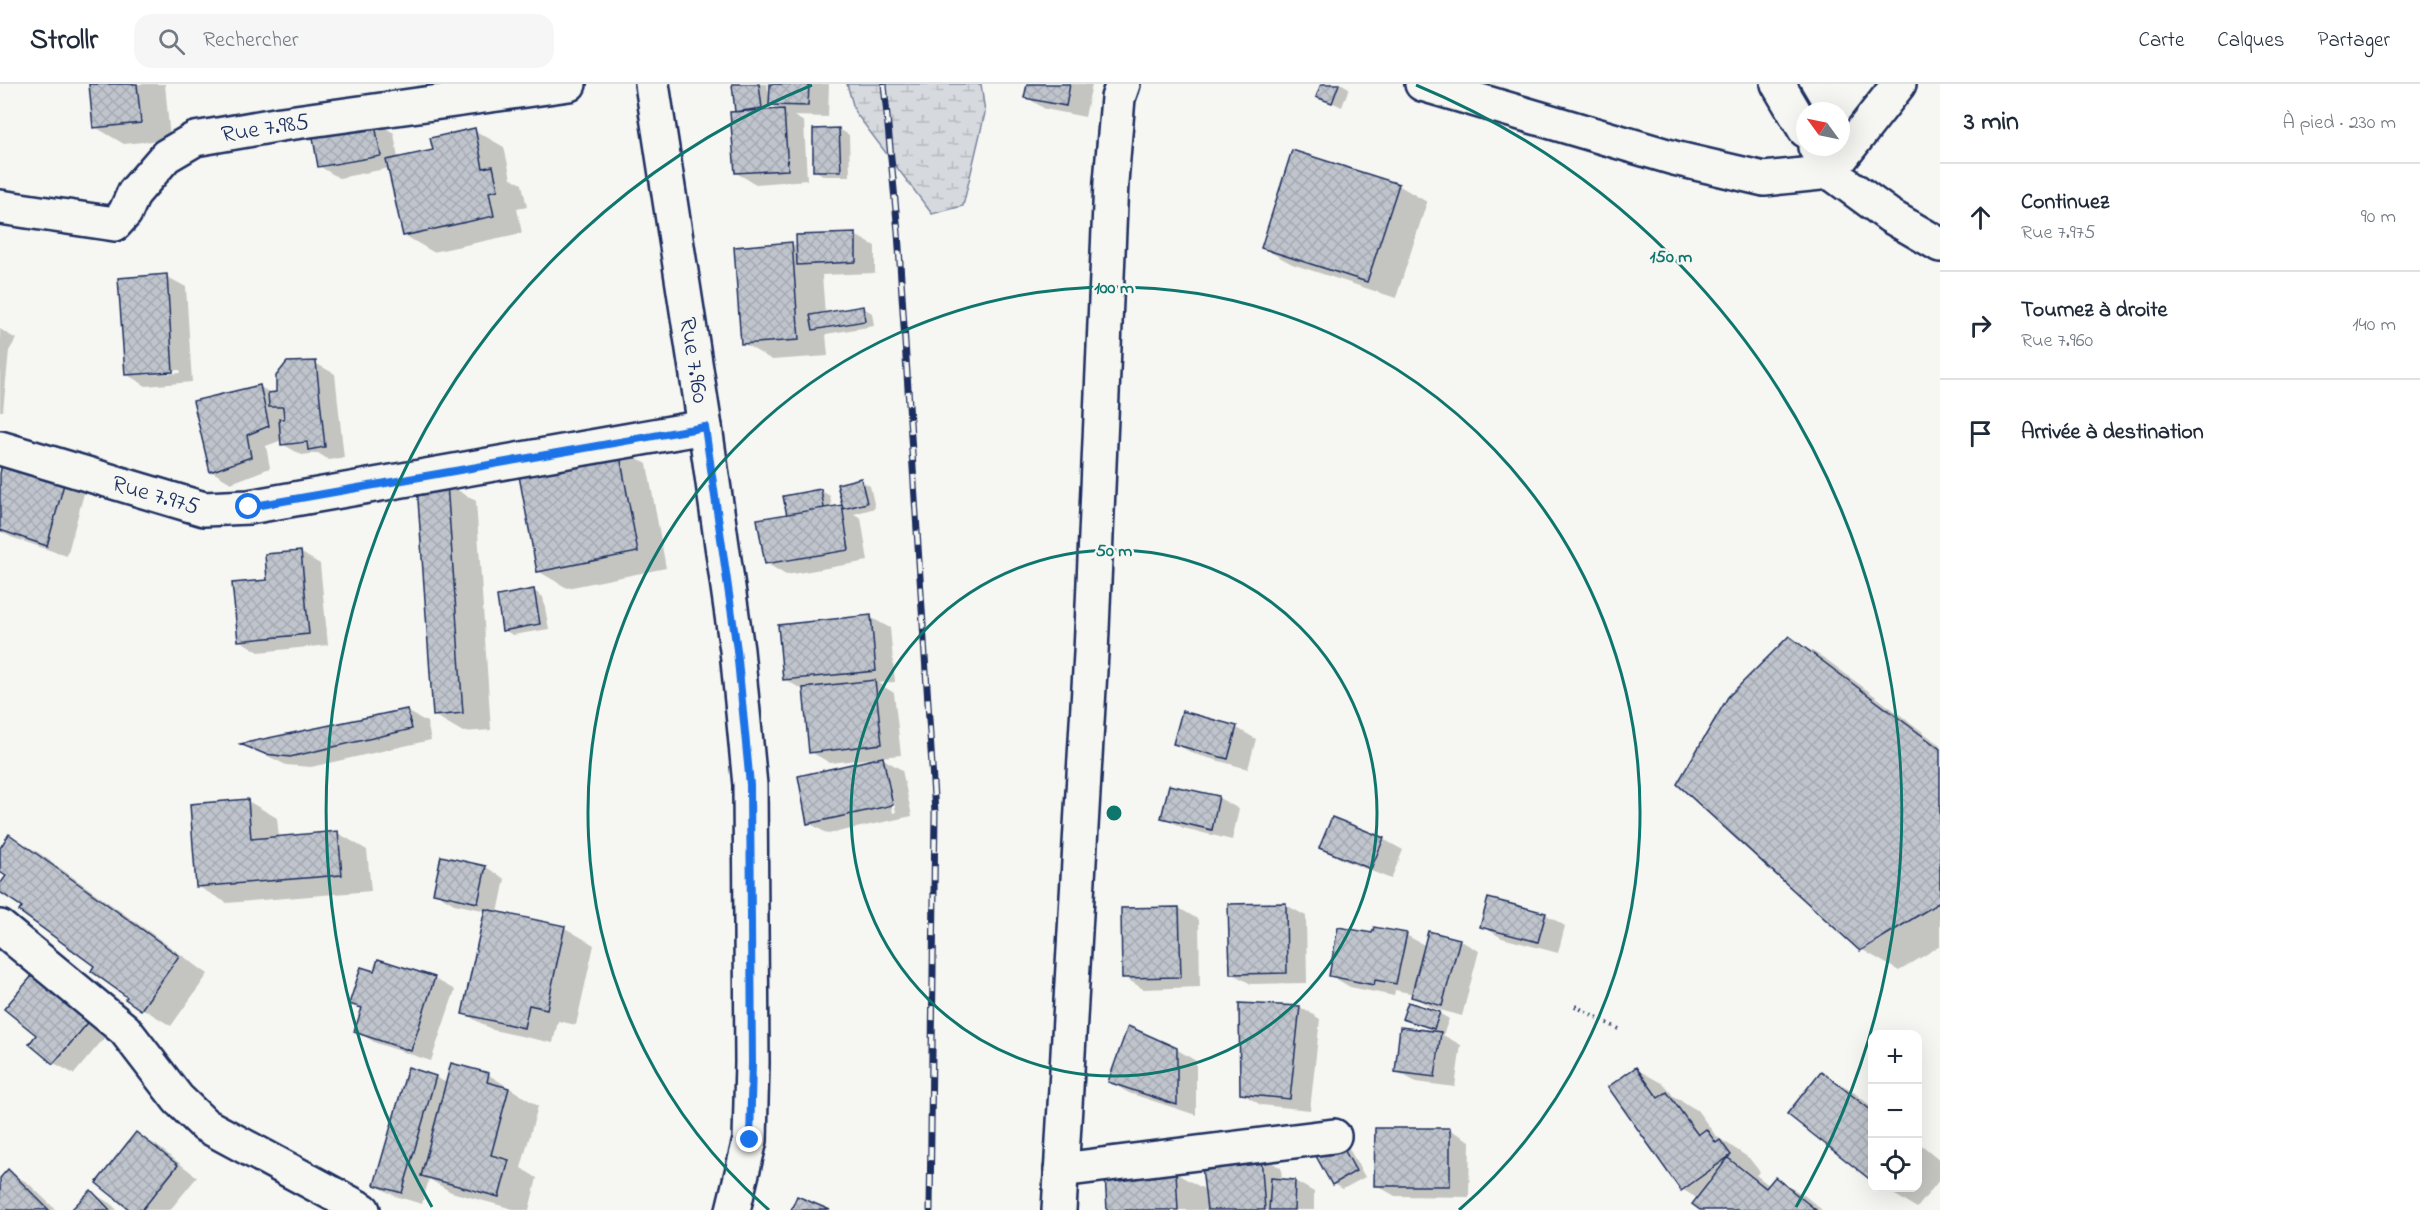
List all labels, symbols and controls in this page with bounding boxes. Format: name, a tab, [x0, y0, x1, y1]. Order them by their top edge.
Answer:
search box	[134, 14, 554, 68]
text: Strollr	[30, 21, 98, 62]
icon: search	[155, 25, 188, 58]
text: Rechercher	[203, 25, 299, 57]
text: Carte	[2138, 26, 2184, 56]
text: Calques	[2217, 26, 2284, 56]
text: Partager	[2317, 26, 2390, 56]
north arrow	[1796, 102, 1850, 156]
text: 3 min	[1964, 104, 2019, 142]
street label: Rue 7.985	[219, 105, 312, 154]
text: À pied · 230 m	[2282, 109, 2396, 138]
text: Continuez	[2021, 187, 2109, 219]
icon: ahead	[1964, 201, 1997, 234]
text: 90 m	[2361, 203, 2396, 232]
text: Rue 7.975	[2021, 219, 2095, 248]
text: 150 m	[1650, 245, 1692, 271]
text: 100 m	[1094, 276, 1134, 302]
text: Tournez à droite	[2021, 295, 2167, 327]
icon: right	[1964, 309, 1997, 342]
text: 140 m	[2352, 311, 2396, 340]
street label: Rue 7.960	[668, 315, 717, 406]
text: Rue 7.960	[2021, 327, 2093, 356]
icon: arrive	[1964, 417, 1997, 450]
text: Arrivée à destination	[2021, 417, 2204, 449]
street label: Rue 7.975	[108, 467, 203, 526]
route start	[235, 493, 261, 519]
text: 50 m	[1096, 539, 1132, 565]
centre of rings	[1104, 803, 1124, 823]
map controls	[1868, 1030, 1922, 1192]
button: +	[1868, 1030, 1922, 1084]
button: −	[1868, 1084, 1922, 1138]
route end	[736, 1126, 762, 1152]
button: locate	[1868, 1138, 1922, 1192]

